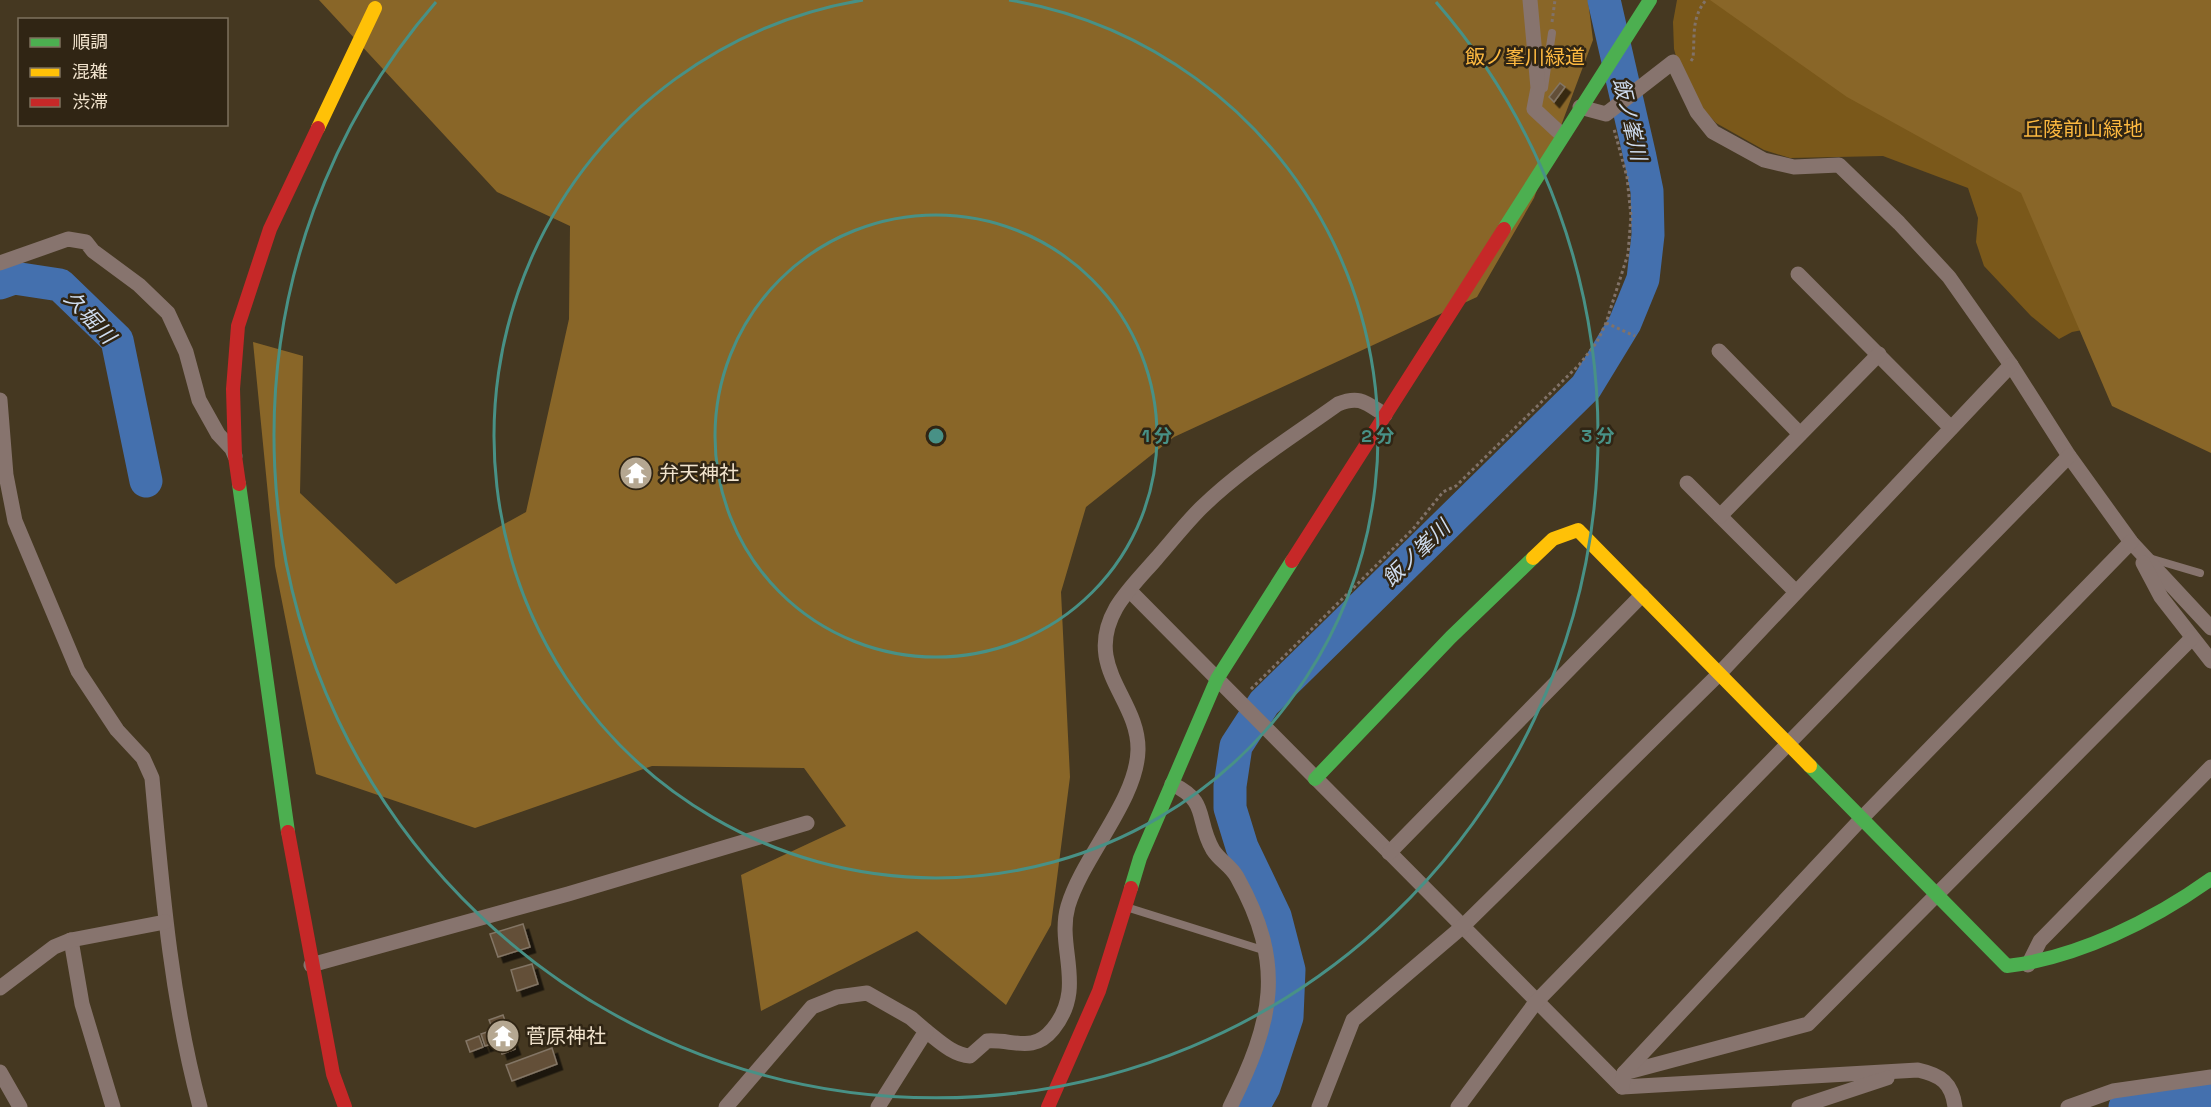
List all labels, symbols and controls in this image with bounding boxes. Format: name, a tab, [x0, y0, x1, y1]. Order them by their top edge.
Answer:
legend	[18, 18, 228, 126]
text: 順調	[72, 30, 108, 53]
park label: 飯ノ峯川緑道	[1465, 44, 1585, 70]
text: 混雑	[72, 60, 108, 83]
water label: 飯ノ峯川	[1607, 75, 1653, 165]
text: 渋滞	[72, 90, 108, 113]
park label: 丘陵前山緑地	[2023, 116, 2143, 142]
water label: 久堀川	[59, 285, 123, 351]
text: 1 分	[1142, 424, 1172, 447]
text: 2 分	[1361, 424, 1395, 447]
text: 3 分	[1581, 424, 1615, 447]
centre of rings	[926, 426, 946, 446]
temple icon: 弁天神社	[618, 455, 654, 491]
place label: 弁天神社	[659, 460, 739, 486]
water label: 飯ノ峯川	[1376, 513, 1457, 592]
temple icon: 菅原神社	[485, 1018, 521, 1054]
place label: 菅原神社	[526, 1023, 606, 1049]

